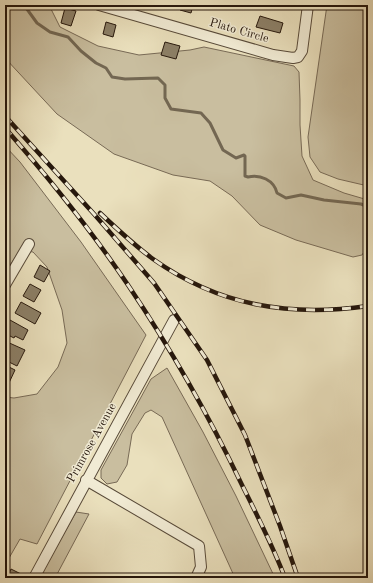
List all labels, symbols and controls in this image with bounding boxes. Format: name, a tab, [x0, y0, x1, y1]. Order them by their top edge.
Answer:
street label: Plato Circle	[208, 17, 270, 45]
street label: Primrose Avenue	[65, 401, 119, 485]

